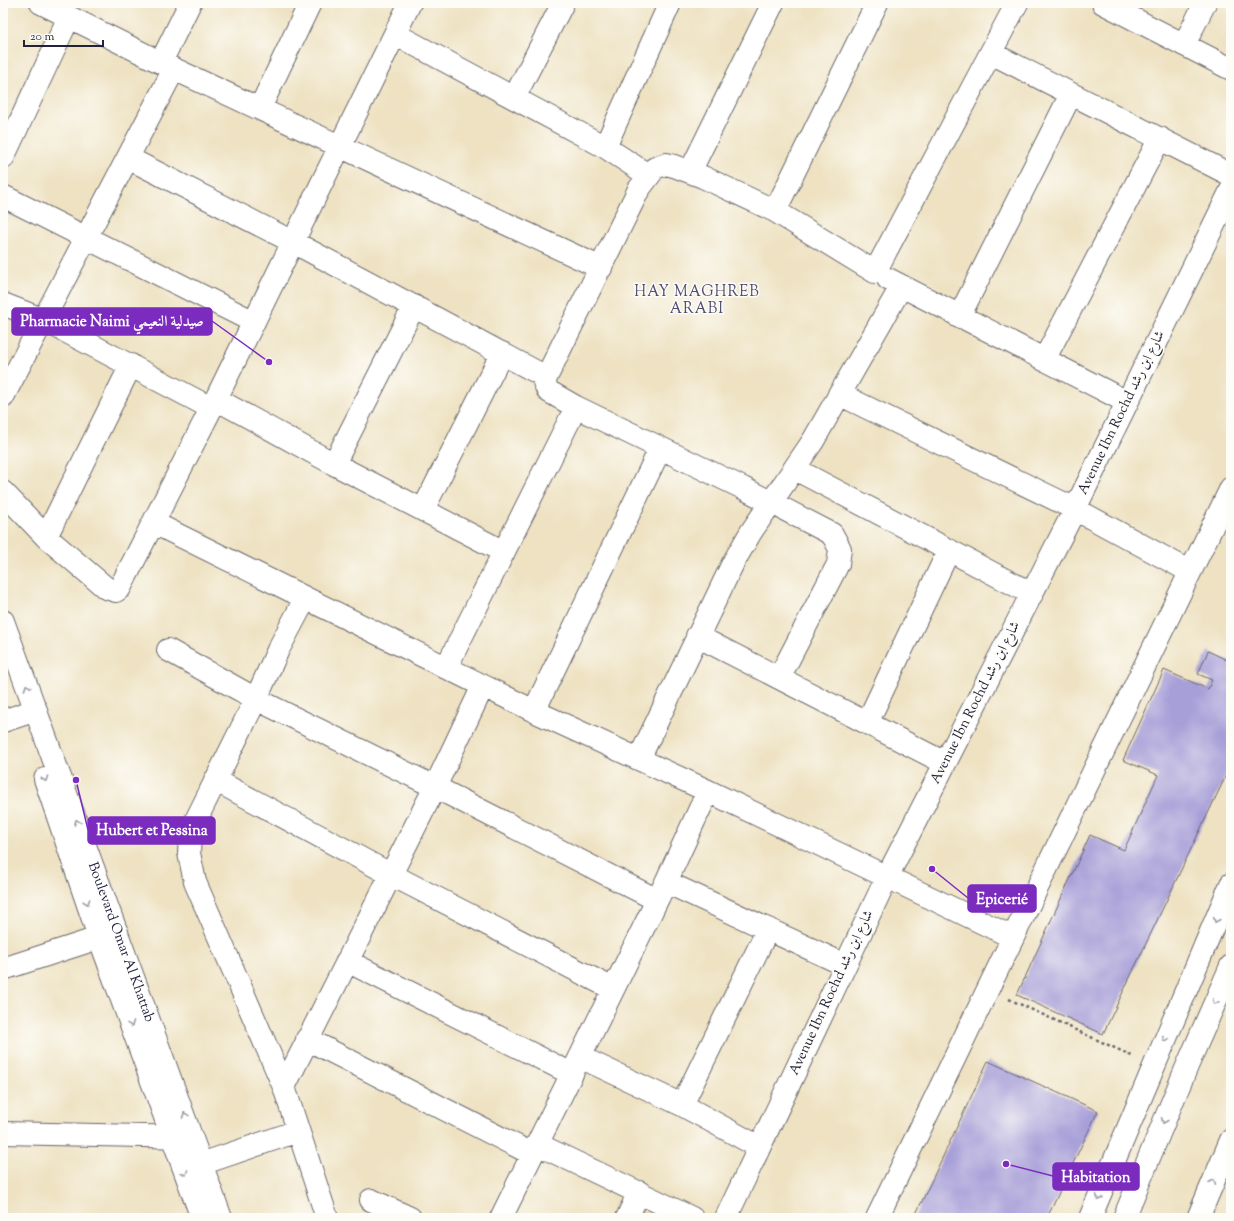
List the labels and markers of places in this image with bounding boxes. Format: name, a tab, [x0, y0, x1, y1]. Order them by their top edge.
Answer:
callout: Pharmacie Naimi صيدلية النعيمي	[12, 308, 212, 335]
callout: Hubert et Pessina	[88, 817, 215, 844]
callout: Epicerié	[968, 885, 1036, 912]
callout: Habitation	[1053, 1163, 1139, 1190]

